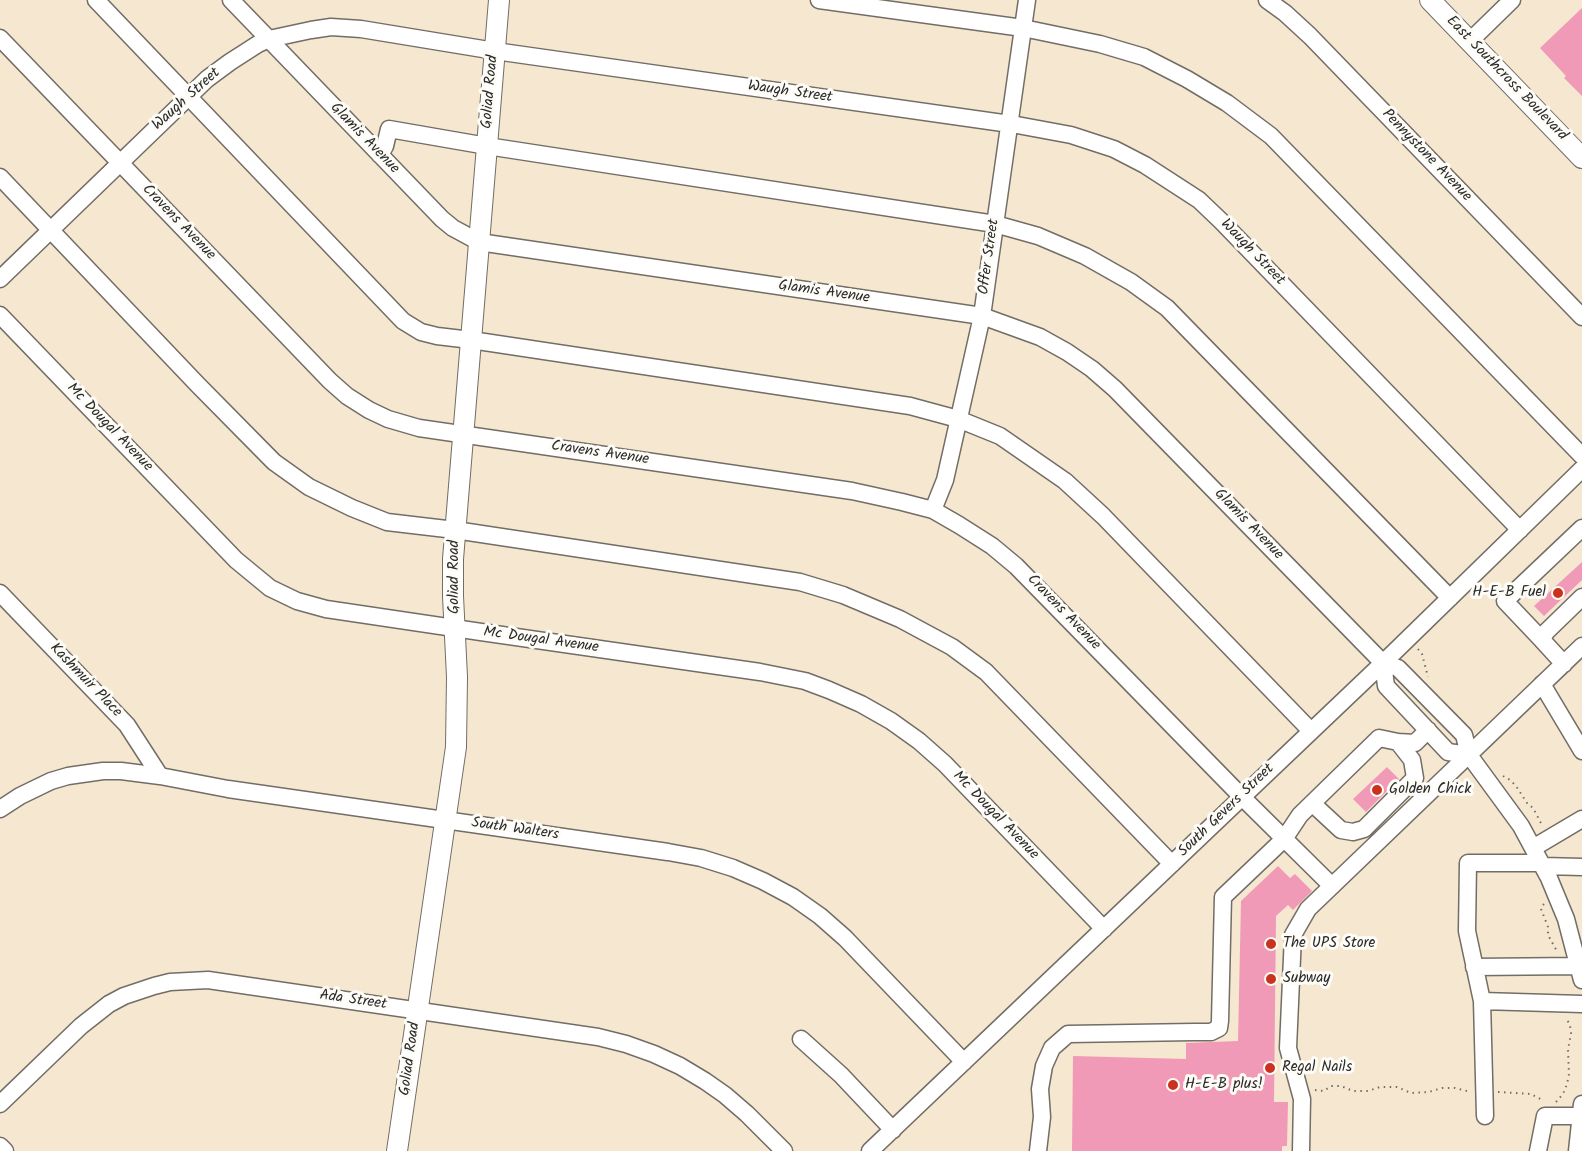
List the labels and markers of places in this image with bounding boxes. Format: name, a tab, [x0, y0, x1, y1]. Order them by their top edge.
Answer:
place label: H-E-B Fuel	[1472, 584, 1546, 602]
marker: H-E-B Fuel	[1551, 586, 1565, 600]
place label: Golden Chick	[1389, 781, 1471, 799]
marker: Golden Chick	[1370, 783, 1384, 797]
place label: The UPS Store	[1283, 935, 1375, 953]
marker: The UPS Store	[1264, 937, 1278, 951]
place label: Subway	[1283, 970, 1330, 988]
marker: Subway	[1264, 972, 1278, 986]
place label: Regal Nails	[1282, 1059, 1352, 1077]
marker: Regal Nails	[1263, 1061, 1277, 1075]
place label: H-E-B plus!	[1185, 1076, 1263, 1094]
marker: H-E-B plus!	[1166, 1078, 1180, 1092]

